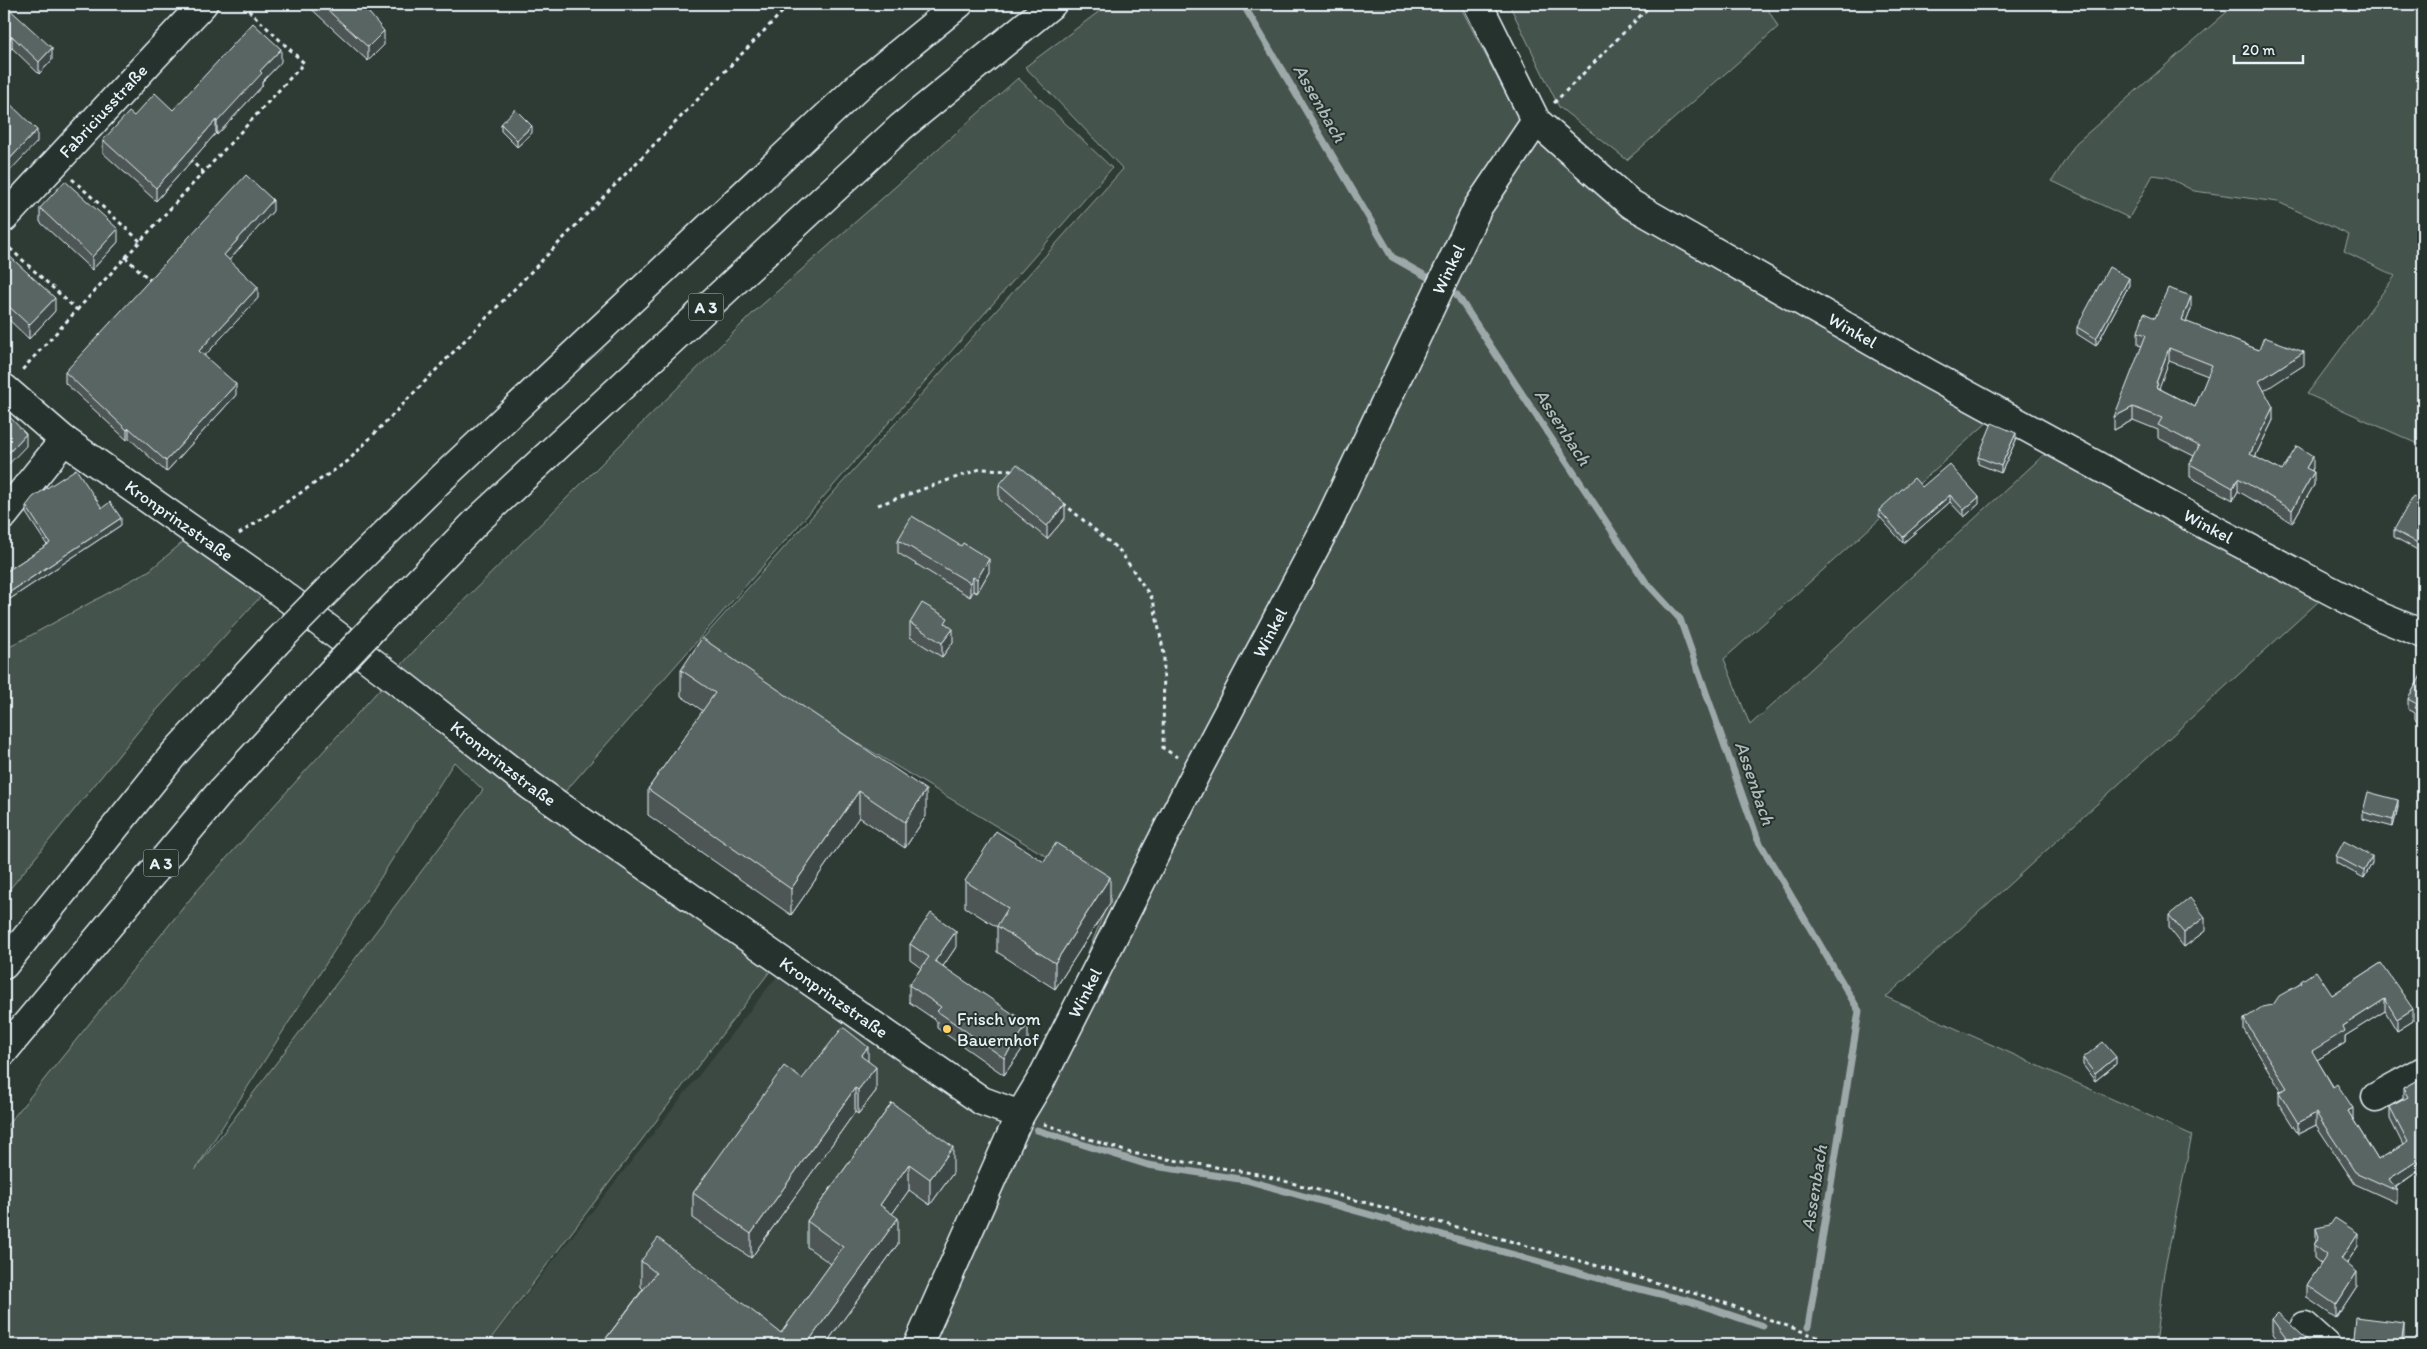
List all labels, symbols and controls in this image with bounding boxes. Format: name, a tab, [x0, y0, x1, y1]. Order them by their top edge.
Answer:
scale bar	[2234, 32, 2303, 64]
text: 20 m	[2242, 41, 2276, 59]
street label: Fabriciusstraße	[54, 60, 152, 163]
water label: Assenbach	[1288, 60, 1352, 147]
street label: Winkel	[1427, 241, 1470, 298]
road number: A 3	[688, 294, 724, 320]
street label: Winkel	[1824, 308, 1881, 353]
water label: Assenbach	[1530, 384, 1597, 470]
street label: Kronprinzstraße	[121, 475, 238, 566]
street label: Winkel	[2180, 504, 2237, 549]
street label: Winkel	[1248, 604, 1292, 661]
street label: Kronprinzstraße	[446, 716, 560, 811]
water label: Assenbach	[1730, 738, 1780, 829]
road number: A 3	[144, 850, 178, 876]
street label: Kronprinzstraße	[775, 952, 892, 1043]
street label: Winkel	[1063, 964, 1107, 1022]
place label: Frisch vom Bauernhof	[957, 1008, 1041, 1051]
marker: Frisch vom Bauernhof	[941, 1023, 953, 1035]
water label: Assenbach	[1796, 1142, 1832, 1233]

